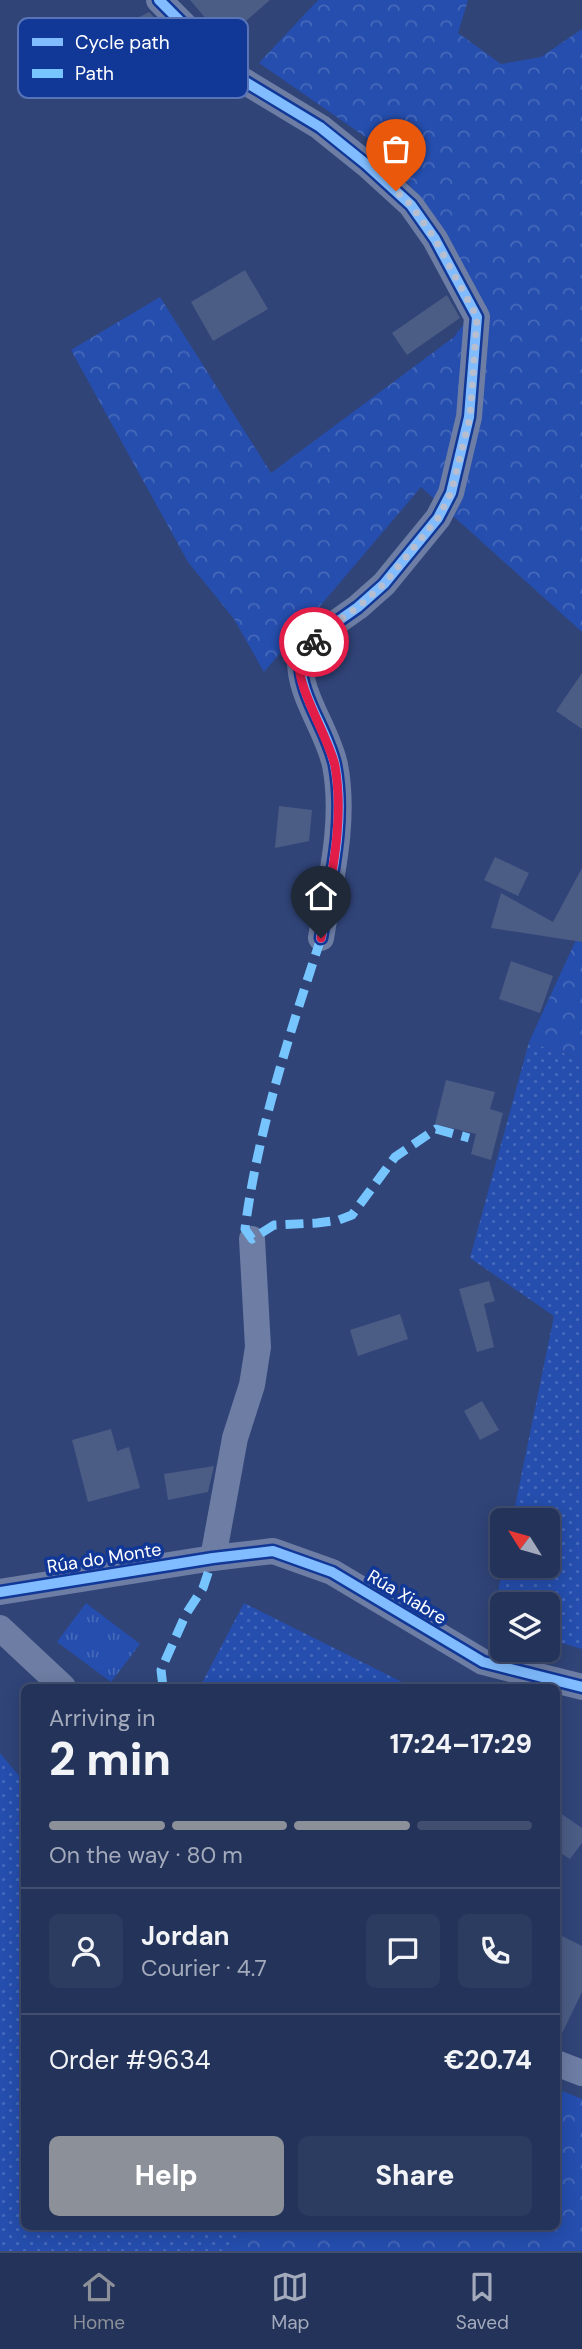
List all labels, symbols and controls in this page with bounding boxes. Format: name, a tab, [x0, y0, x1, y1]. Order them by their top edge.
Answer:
legend	[18, 18, 248, 98]
text: Cycle path	[75, 30, 170, 55]
text: Path	[75, 61, 114, 86]
pin	[366, 119, 426, 191]
icon: bag	[377, 130, 415, 168]
courier	[279, 607, 349, 677]
icon: bike	[295, 623, 333, 661]
pin	[291, 866, 351, 938]
icon: home	[302, 877, 340, 915]
north arrow	[490, 1508, 560, 1578]
map controls	[490, 1508, 560, 1662]
street label: Rúa do Monte	[45, 1537, 163, 1579]
street label: Rúa Xiabre	[363, 1564, 451, 1630]
button: layers	[490, 1592, 560, 1662]
text: Arriving in	[49, 1703, 155, 1733]
text: 17:24–17:29	[390, 1727, 532, 1761]
text: 2 min	[49, 1729, 171, 1789]
text: On the way · 80 m	[49, 1840, 243, 1870]
button: person	[49, 1914, 123, 1988]
button: chat	[366, 1914, 440, 1988]
button: phone	[458, 1914, 532, 1988]
text: Jordan	[141, 1919, 230, 1953]
text: Courier · 4.7	[141, 1953, 267, 1983]
text: Order #9634	[49, 2043, 211, 2077]
text: €20.74	[444, 2043, 532, 2077]
button: Help	[49, 2136, 284, 2216]
button: Share	[298, 2136, 532, 2216]
tab: Home	[73, 2268, 125, 2335]
tab: Map	[271, 2268, 309, 2335]
tab: Saved	[456, 2268, 509, 2335]

